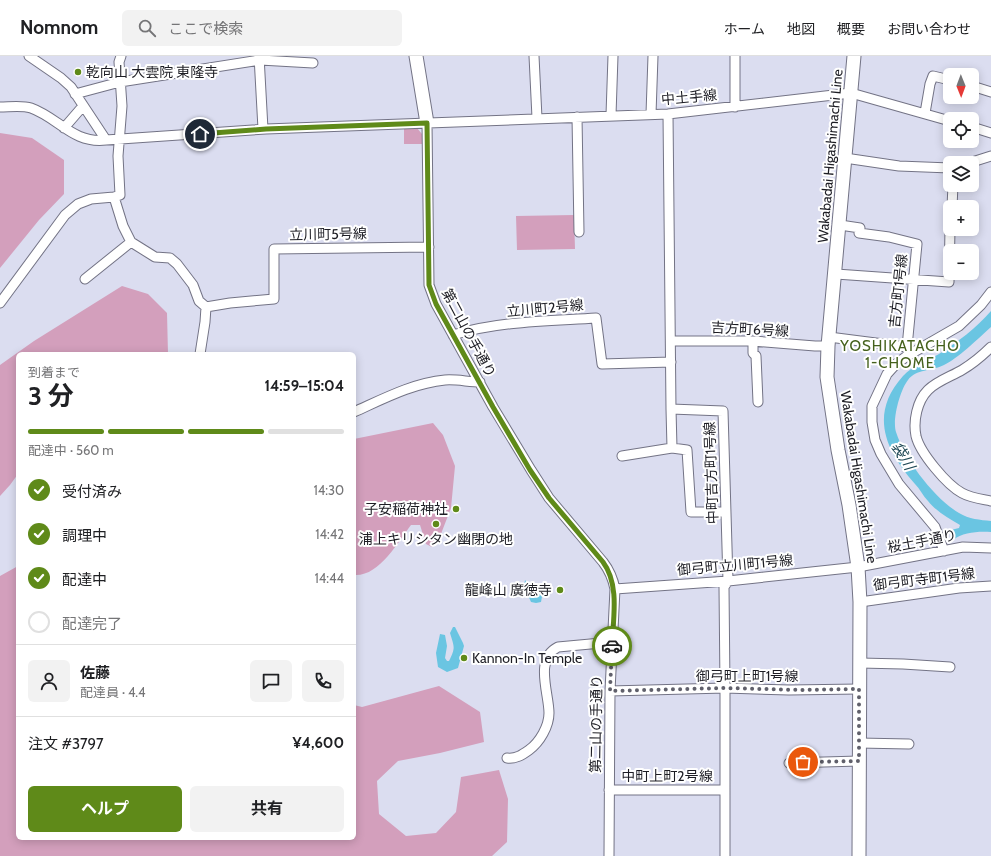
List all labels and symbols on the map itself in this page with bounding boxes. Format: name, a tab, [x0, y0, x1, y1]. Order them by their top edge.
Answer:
place label: 乾向山 大雲院 東隆寺	[86, 63, 218, 81]
marker: 乾向山 大雲院 東隆寺	[73, 67, 83, 77]
street label: Wakabadai Higashimachi Line	[813, 68, 847, 244]
north arrow	[943, 68, 979, 104]
street label: 中土手線	[660, 86, 718, 108]
pin	[183, 117, 217, 151]
street label: 立川町5号線	[289, 224, 367, 244]
street label: 吉方町1号線	[885, 253, 911, 329]
street label: 第二山の手通り	[438, 286, 500, 380]
street label: 立川町2号線	[506, 296, 584, 320]
street label: 吉方町6号線	[711, 318, 789, 340]
district label: YOSHIKATACHO 1-CHOME	[839, 337, 960, 372]
street label: Wakabadai Higashimachi Line	[836, 390, 882, 564]
street label: 中町吉方町1号線	[700, 421, 722, 525]
water label: 袋川	[888, 439, 919, 475]
place label: 子安稲荷神社	[364, 500, 448, 518]
marker: 子安稲荷神社	[451, 504, 461, 514]
marker: 浦上キリシタン幽閉の地	[431, 519, 441, 529]
street label: 桜土手通り	[886, 525, 958, 557]
place label: 浦上キリシタン幽閉の地	[359, 530, 513, 548]
street label: 御弓町立川町1号線	[676, 551, 794, 579]
street label: 御弓町寺町1号線	[872, 564, 976, 594]
place label: 龍峰山 廣徳寺	[465, 581, 552, 599]
marker: 龍峰山 廣徳寺	[555, 585, 565, 595]
courier	[592, 626, 632, 666]
place label: Kannon-In Temple	[472, 649, 582, 667]
marker: Kannon-In Temple	[459, 653, 469, 663]
street label: 御弓町上町1号線	[696, 667, 798, 685]
street label: 第二山の手通り	[586, 675, 606, 773]
pin	[786, 745, 820, 779]
street label: 中町上町2号線	[621, 767, 713, 785]

